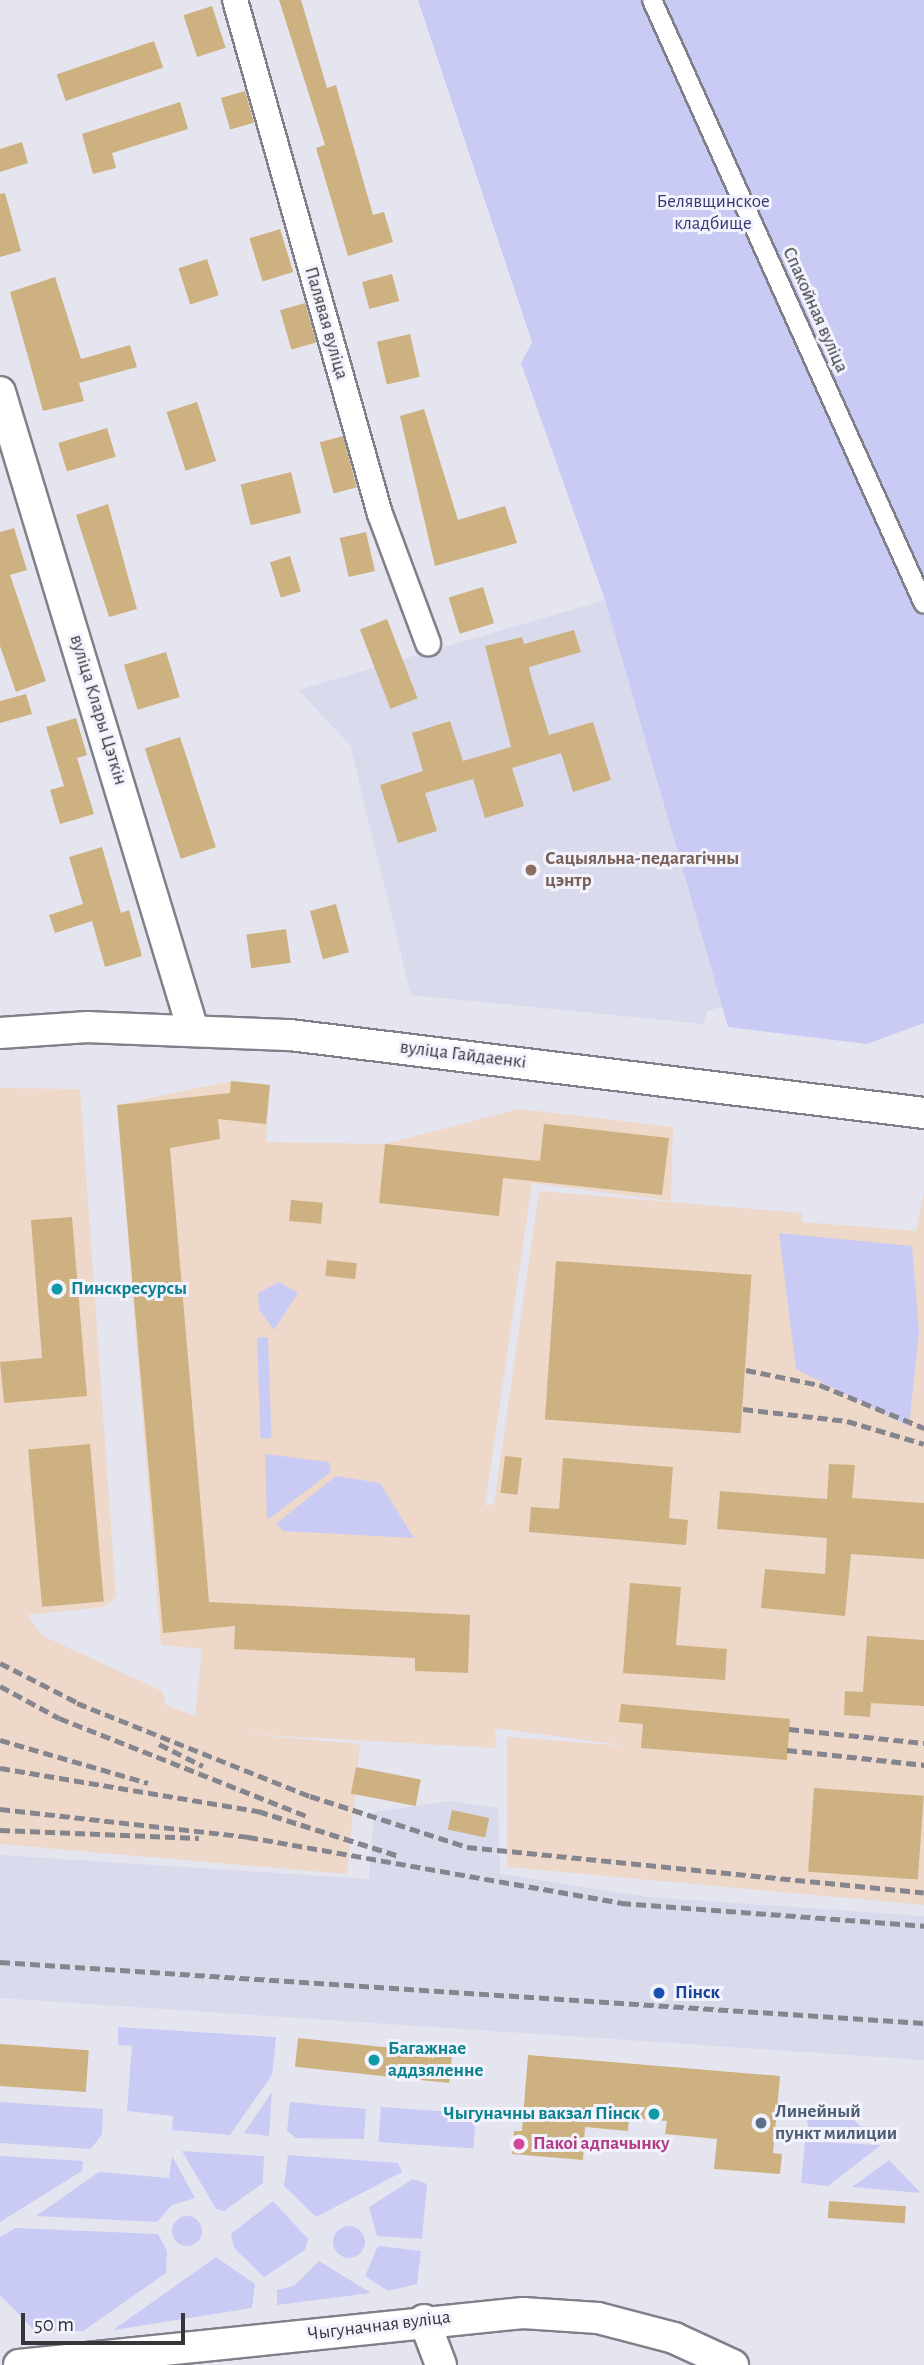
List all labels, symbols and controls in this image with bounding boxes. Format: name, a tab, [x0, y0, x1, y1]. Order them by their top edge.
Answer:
park label: Белявщинское кладбище	[656, 191, 770, 235]
street label: Спакойная вуліца	[777, 244, 853, 376]
street label: Палявая вуліца	[299, 264, 353, 382]
street label: вуліца Клары Цэткін	[64, 632, 132, 788]
place label: Сацыяльна-педагагічны цэнтр	[545, 848, 739, 892]
marker: Сацыяльна-педагагічны цэнтр	[523, 862, 539, 878]
street label: вуліца Гайдаенкі	[399, 1036, 527, 1074]
place label: Пинскресурсы	[71, 1278, 187, 1300]
marker: Пинскресурсы	[49, 1281, 65, 1297]
place label: Пінск	[675, 1982, 720, 2004]
marker: Пінск	[649, 1983, 669, 2003]
place label: Багажнае аддзяленне	[388, 2038, 483, 2082]
marker: Багажнае аддзяленне	[366, 2052, 382, 2068]
place label: Линейный пункт милиции	[775, 2101, 897, 2145]
place label: Чыгуначны вакзал Пінск	[443, 2103, 640, 2125]
marker: Чыгуначны вакзал Пінск	[646, 2106, 662, 2122]
marker: Линейный пункт милиции	[753, 2115, 769, 2131]
place label: Пакоі адпачынку	[533, 2133, 670, 2155]
marker: Пакоі адпачынку	[511, 2136, 527, 2152]
scale bar	[24, 2298, 189, 2342]
street label: Чыгуначная вуліца	[306, 2306, 452, 2346]
text: 50 m	[34, 2314, 74, 2335]

